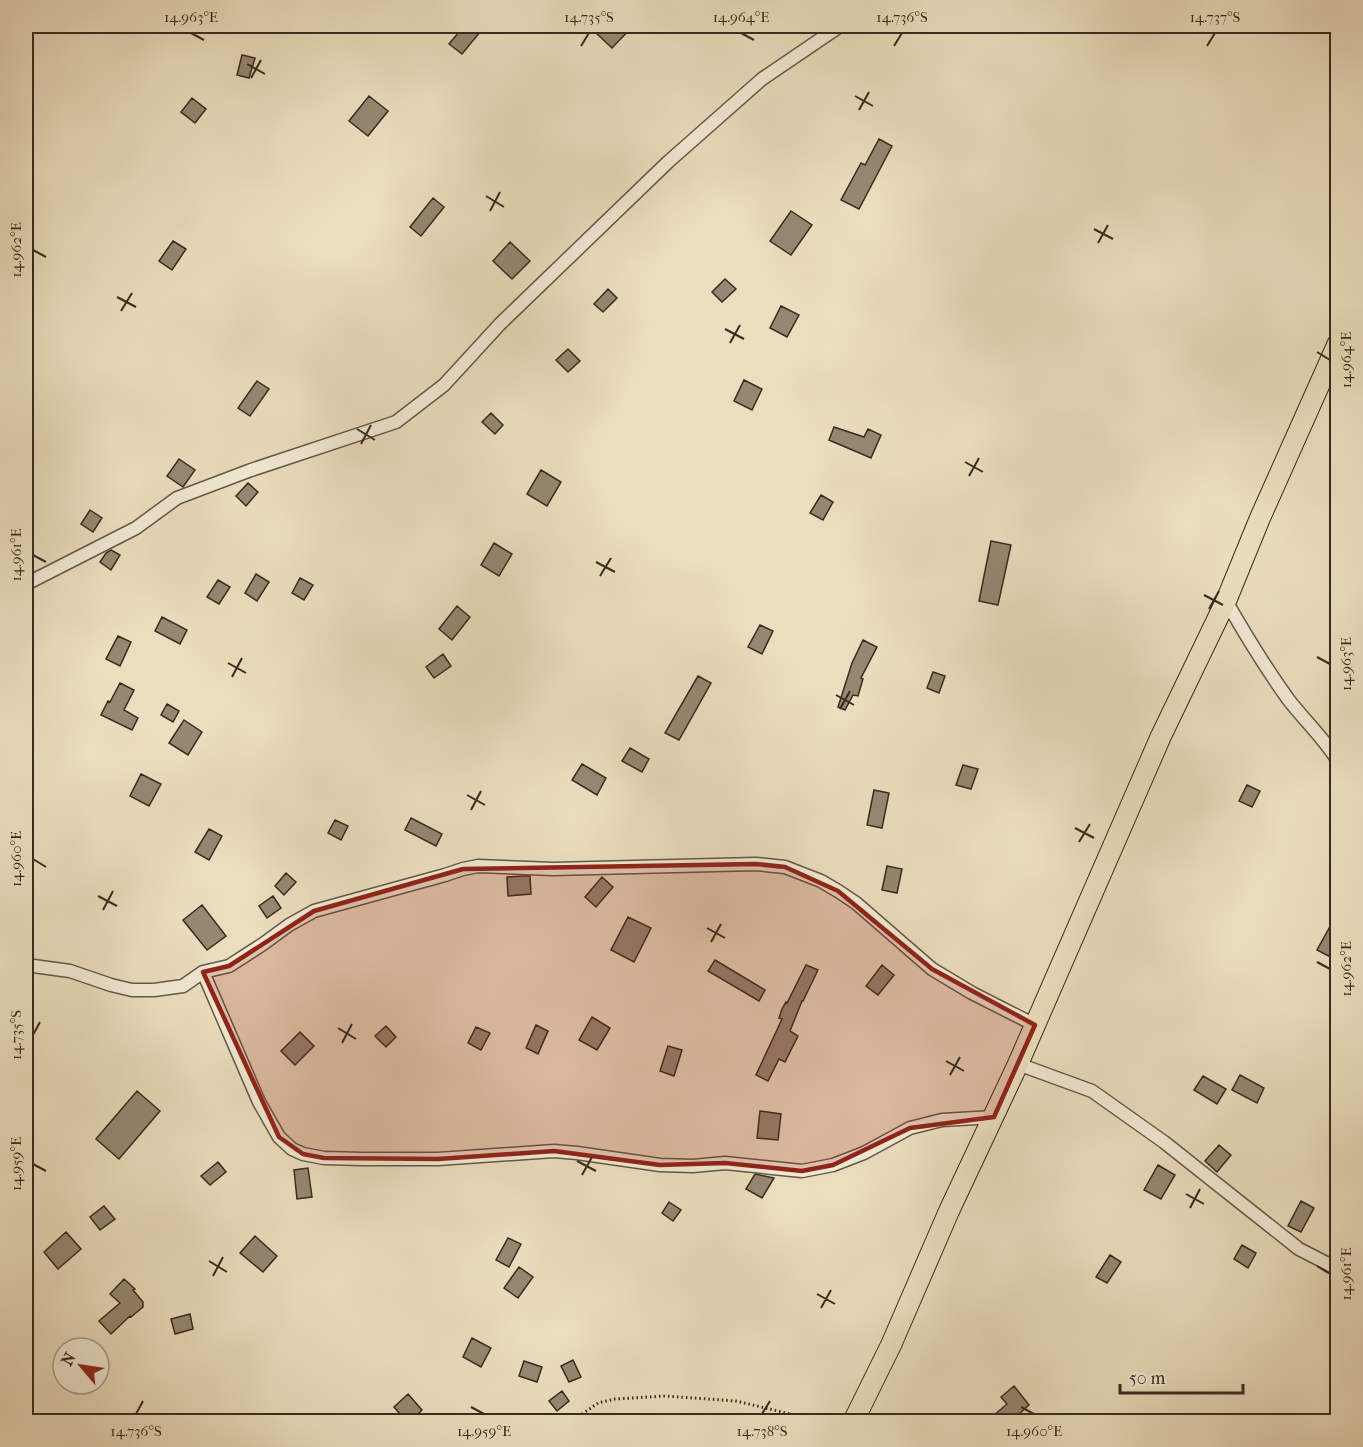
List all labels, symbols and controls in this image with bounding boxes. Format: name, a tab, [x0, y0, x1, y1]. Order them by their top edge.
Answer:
text: 14.963°E	[164, 8, 218, 26]
text: 14.735°S	[564, 8, 614, 26]
text: 14.964°E	[713, 8, 769, 26]
text: 14.736°S	[876, 8, 928, 26]
text: 14.737°S	[1190, 8, 1241, 26]
text: 14.962°E	[7, 222, 25, 278]
text: 14.964°E	[1337, 332, 1355, 388]
text: 14.961°E	[7, 528, 25, 582]
text: 14.963°E	[1337, 637, 1355, 691]
text: 14.960°E	[7, 831, 25, 887]
text: 14.962°E	[1337, 941, 1355, 997]
text: 14.735°S	[7, 1010, 25, 1060]
text: 14.959°E	[7, 1137, 25, 1191]
text: 14.961°E	[1337, 1247, 1355, 1301]
north arrow	[51, 1336, 111, 1396]
text: N	[57, 1348, 80, 1369]
scale bar	[1120, 1357, 1243, 1395]
text: 50 m	[1129, 1368, 1166, 1389]
text: 14.736°S	[110, 1422, 162, 1440]
text: 14.959°E	[457, 1422, 511, 1440]
text: 14.738°S	[737, 1422, 788, 1440]
text: 14.960°E	[1006, 1422, 1062, 1440]

